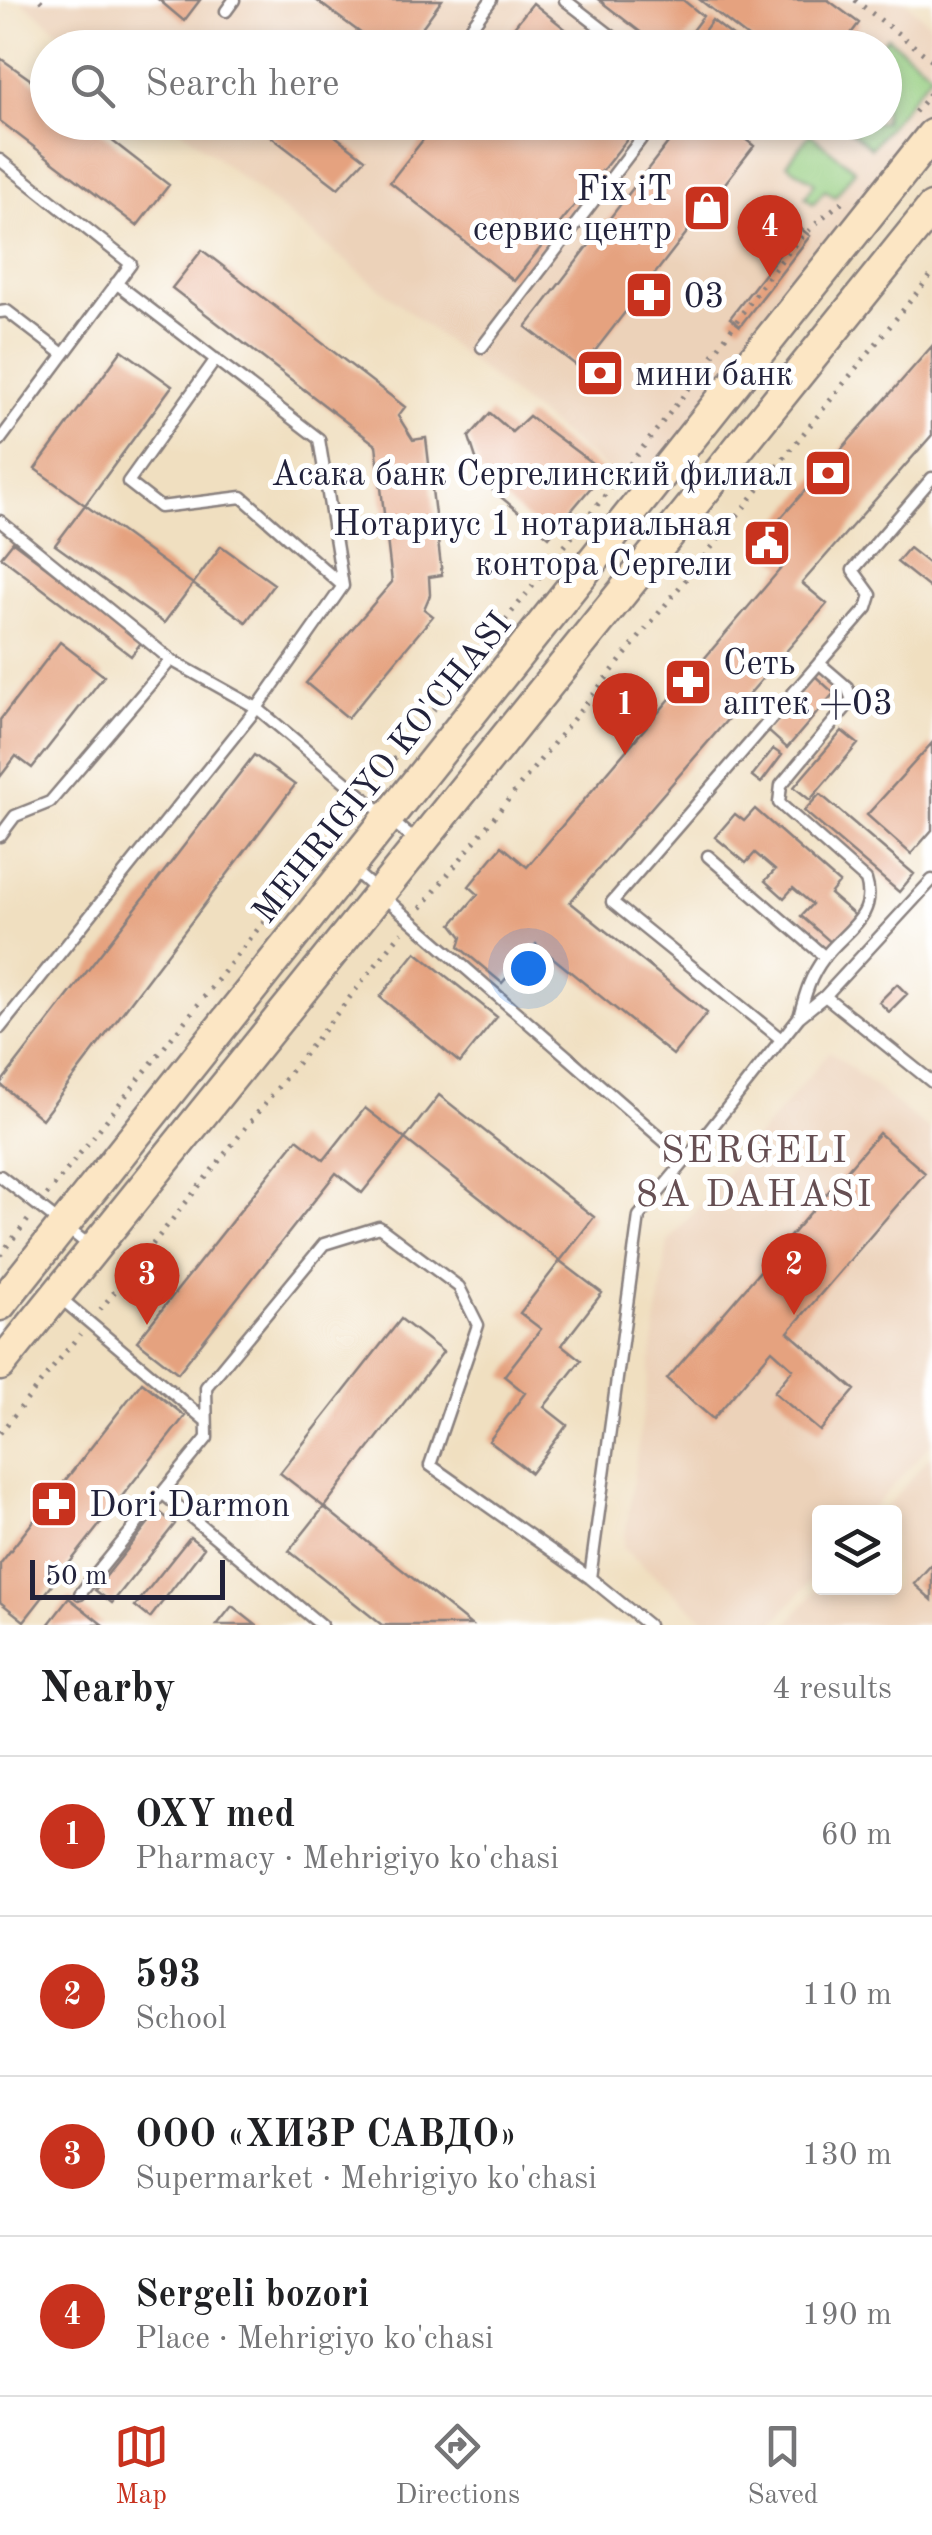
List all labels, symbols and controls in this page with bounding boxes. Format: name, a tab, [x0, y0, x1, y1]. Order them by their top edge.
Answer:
search box	[30, 30, 902, 140]
icon: search	[65, 58, 120, 113]
text: Search here	[145, 66, 340, 104]
place label: Fix iT сервис центр	[473, 173, 672, 248]
shop icon: Fix iT сервис центр	[681, 182, 733, 234]
pin: 4	[738, 194, 802, 277]
pharmacy icon: 03	[623, 269, 675, 321]
place label: 03	[684, 280, 725, 315]
bank icon: мини банк	[574, 347, 626, 399]
place label: мини банк	[635, 358, 793, 393]
bank icon: Асака банк Сергелинский филиал	[802, 447, 854, 499]
place label: Асака банк Сергелинский филиал	[271, 458, 793, 494]
place label: Нотариус 1 нотариальная контора Сергели	[333, 508, 732, 583]
public building icon: Нотариус 1 нотариальная контора Сергели	[741, 517, 793, 569]
street label: MEHRIGIYO KO'CHASI	[247, 607, 519, 930]
place label: Сеть аптек +03	[723, 647, 893, 722]
pharmacy icon: Сеть аптек +03	[662, 656, 714, 708]
pin: 1	[592, 672, 658, 755]
your location	[503, 943, 554, 994]
district label: SERGELI 8A DAHASI	[636, 1133, 874, 1215]
pin: 2	[762, 1232, 826, 1315]
pin: 3	[114, 1242, 180, 1325]
pharmacy icon: Dori Darmon	[28, 1478, 80, 1530]
place label: Dori Darmon	[89, 1489, 290, 1524]
map controls	[812, 1505, 902, 1595]
button: layers	[812, 1505, 902, 1595]
scale bar	[30, 1555, 225, 1600]
text: 50 m	[45, 1563, 108, 1591]
text: Nearby	[40, 1669, 176, 1711]
text: 4 results	[772, 1674, 892, 1706]
text: OXY med	[135, 1797, 295, 1835]
text: 1	[63, 1820, 82, 1852]
text: 60 m	[821, 1820, 892, 1852]
text: Pharmacy · Mehrigiyo ko'chasi	[135, 1844, 559, 1876]
text: 593	[135, 1957, 201, 1995]
text: 2	[63, 1980, 82, 2012]
text: 110 m	[802, 1980, 892, 2012]
text: School	[135, 2004, 227, 2036]
text: ООО «ХИЗР САВДО»	[135, 2117, 517, 2155]
text: 3	[63, 2140, 82, 2172]
text: 130 m	[802, 2140, 892, 2172]
text: Supermarket · Mehrigiyo ko'chasi	[135, 2164, 597, 2196]
text: Sergeli bozori	[135, 2277, 369, 2315]
text: 4	[63, 2300, 82, 2332]
text: 190 m	[802, 2300, 892, 2332]
text: Place · Mehrigiyo ko'chasi	[135, 2324, 494, 2356]
tab: Map	[114, 2419, 169, 2514]
tab: Directions	[396, 2419, 520, 2514]
tab: Saved	[747, 2419, 818, 2514]

